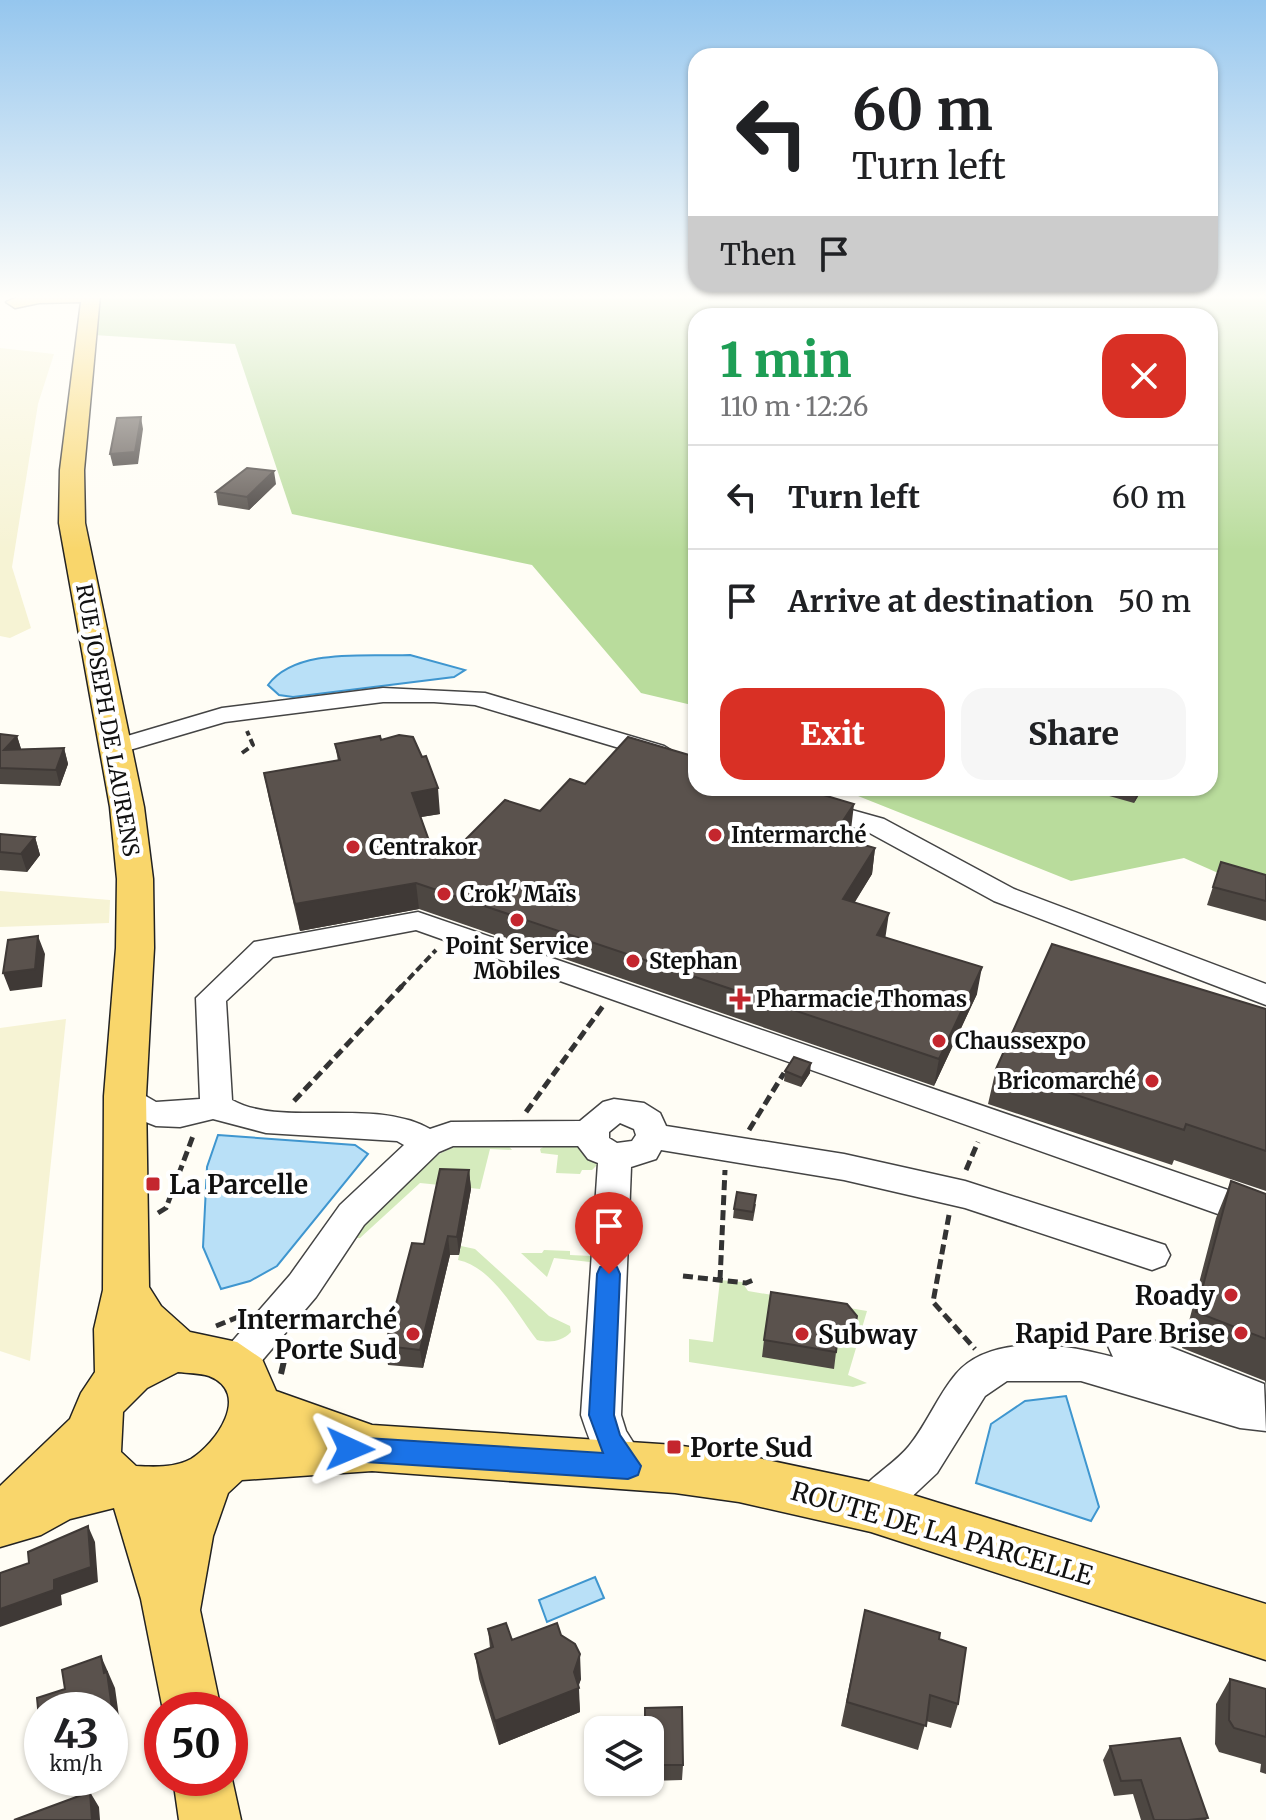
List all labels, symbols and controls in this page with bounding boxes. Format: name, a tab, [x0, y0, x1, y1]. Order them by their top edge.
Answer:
text: 60 m	[852, 75, 993, 145]
icon: left	[720, 80, 824, 184]
text: Turn left	[852, 144, 1006, 189]
icon: arrive	[812, 232, 856, 276]
text: Then	[720, 235, 796, 273]
text: 1 min	[720, 330, 852, 390]
button: close	[1102, 334, 1186, 418]
text: 110 m · 12:26	[720, 390, 868, 423]
icon: left	[720, 475, 764, 519]
text: Turn left	[788, 478, 920, 516]
text: 60 m	[1112, 478, 1186, 516]
icon: arrive	[720, 579, 764, 623]
street label: RUE JOSEPH DE LAURENS	[70, 581, 146, 859]
text: Arrive at destination	[788, 582, 1094, 620]
text: 50 m	[1118, 582, 1191, 620]
button: Exit	[720, 688, 945, 780]
button: Share	[961, 688, 1186, 780]
place label: Intermarché	[731, 821, 867, 849]
marker: Intermarché	[706, 826, 724, 844]
place label: Centrakor	[369, 833, 478, 861]
marker: Centrakor	[344, 838, 362, 856]
place label: Crok' Maïs	[460, 880, 577, 908]
marker: Crok' Maïs	[435, 885, 453, 903]
marker: Point Service Mobiles	[508, 911, 526, 929]
place label: Point Service Mobiles	[445, 932, 589, 985]
place label: Stephan	[649, 947, 738, 975]
marker: Stephan	[624, 952, 642, 970]
place label: Pharmacie Thomas	[756, 985, 967, 1013]
marker: Pharmacie Thomas	[731, 990, 749, 1008]
place label: Chaussexpo	[955, 1027, 1086, 1055]
marker: Chaussexpo	[930, 1032, 948, 1050]
place label: Bricomarché	[997, 1067, 1136, 1095]
marker: Bricomarché	[1143, 1072, 1161, 1090]
place label: La Parcelle	[169, 1168, 308, 1201]
marker: La Parcelle	[144, 1175, 162, 1193]
pin	[575, 1192, 643, 1274]
icon: arrive	[587, 1204, 631, 1248]
place label: Roady	[1135, 1279, 1216, 1312]
marker: Roady	[1222, 1286, 1240, 1304]
place label: Intermarché Porte Sud	[237, 1303, 397, 1366]
place label: Rapid Pare Brise	[1015, 1317, 1225, 1350]
place label: Subway	[818, 1318, 918, 1351]
marker: Rapid Pare Brise	[1232, 1324, 1250, 1342]
marker: Intermarché Porte Sud	[404, 1325, 422, 1343]
marker: Subway	[793, 1325, 811, 1343]
position arrow	[308, 1407, 392, 1491]
place label: Porte Sud	[690, 1431, 813, 1464]
marker: Porte Sud	[665, 1438, 683, 1456]
street label: ROUTE DE LA PARCELLE	[787, 1474, 1097, 1592]
speed limit sign: 50	[144, 1692, 248, 1796]
text: 43	[53, 1709, 99, 1759]
map controls	[584, 1716, 664, 1796]
button: layers	[584, 1716, 664, 1796]
text: km/h	[50, 1751, 102, 1776]

